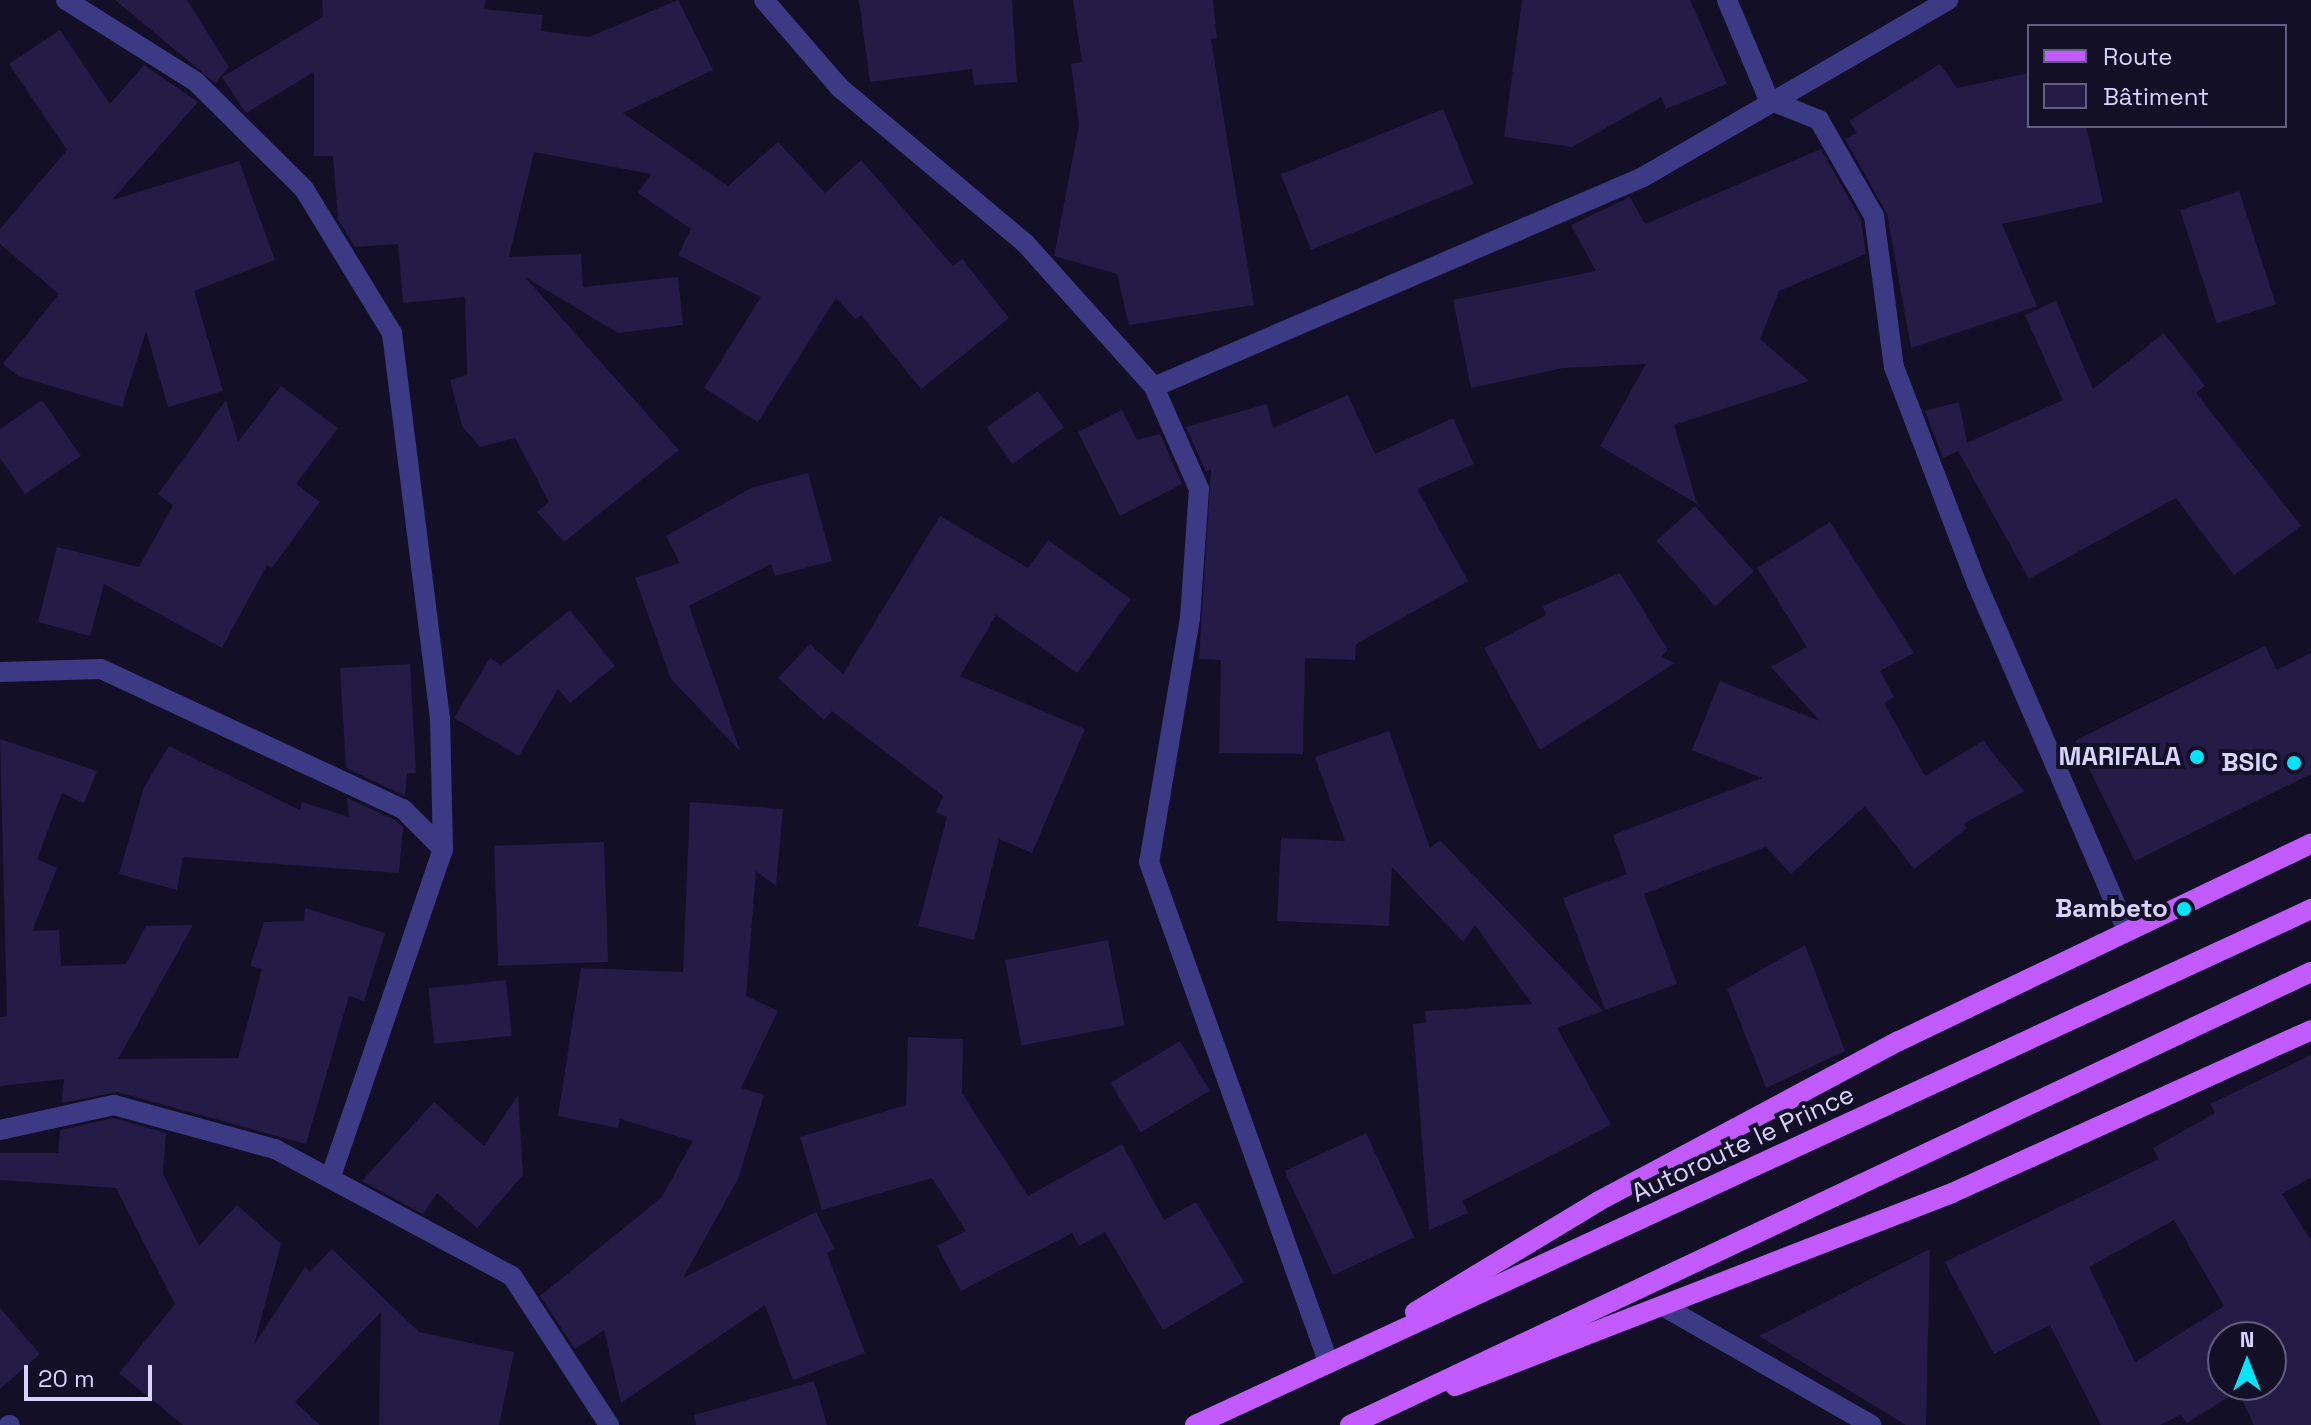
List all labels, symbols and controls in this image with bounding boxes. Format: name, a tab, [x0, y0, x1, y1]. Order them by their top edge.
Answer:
legend	[2027, 24, 2287, 128]
text: Route	[2103, 41, 2172, 72]
text: Bâtiment	[2103, 81, 2209, 112]
place label: MARIFALA	[2058, 741, 2181, 773]
place label: BSIC	[2221, 747, 2278, 779]
marker: MARIFALA	[2188, 748, 2206, 766]
marker: BSIC	[2285, 754, 2303, 772]
place label: Bambeto	[2055, 893, 2168, 925]
marker: Bambeto	[2175, 900, 2193, 918]
street label: Autoroute le Prince	[1627, 1079, 1859, 1209]
north arrow	[2207, 1321, 2287, 1401]
text: N	[2240, 1325, 2254, 1353]
scale bar	[28, 1349, 156, 1399]
text: 20 m	[38, 1363, 95, 1394]

